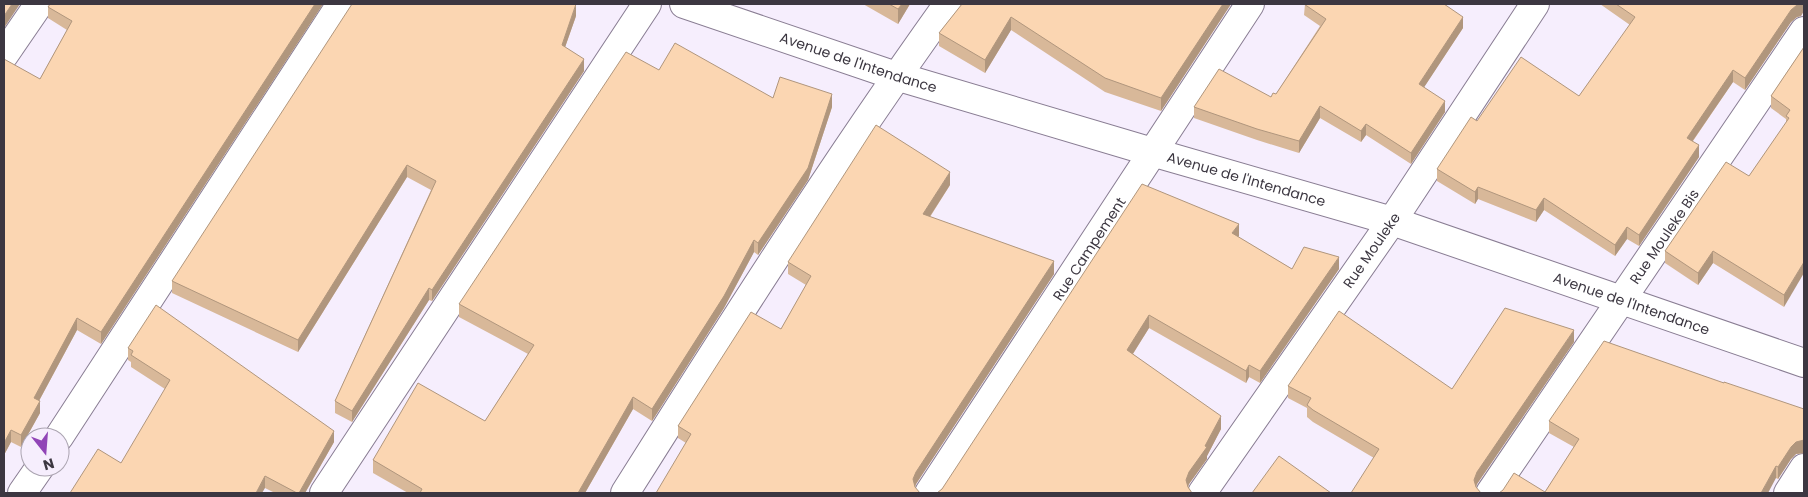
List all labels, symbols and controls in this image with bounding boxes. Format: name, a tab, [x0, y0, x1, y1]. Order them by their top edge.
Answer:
street label: Avenue de l'Intendance	[777, 27, 940, 98]
street label: Avenue de l'Intendance	[1165, 147, 1328, 211]
street label: Rue Mouleke Bis	[1625, 185, 1704, 288]
street label: Rue Campement	[1048, 193, 1131, 305]
street label: Rue Mouleke	[1338, 208, 1405, 292]
street label: Avenue de l'Intendance	[1551, 267, 1713, 340]
north arrow	[20, 427, 70, 477]
text: N	[41, 453, 57, 476]

